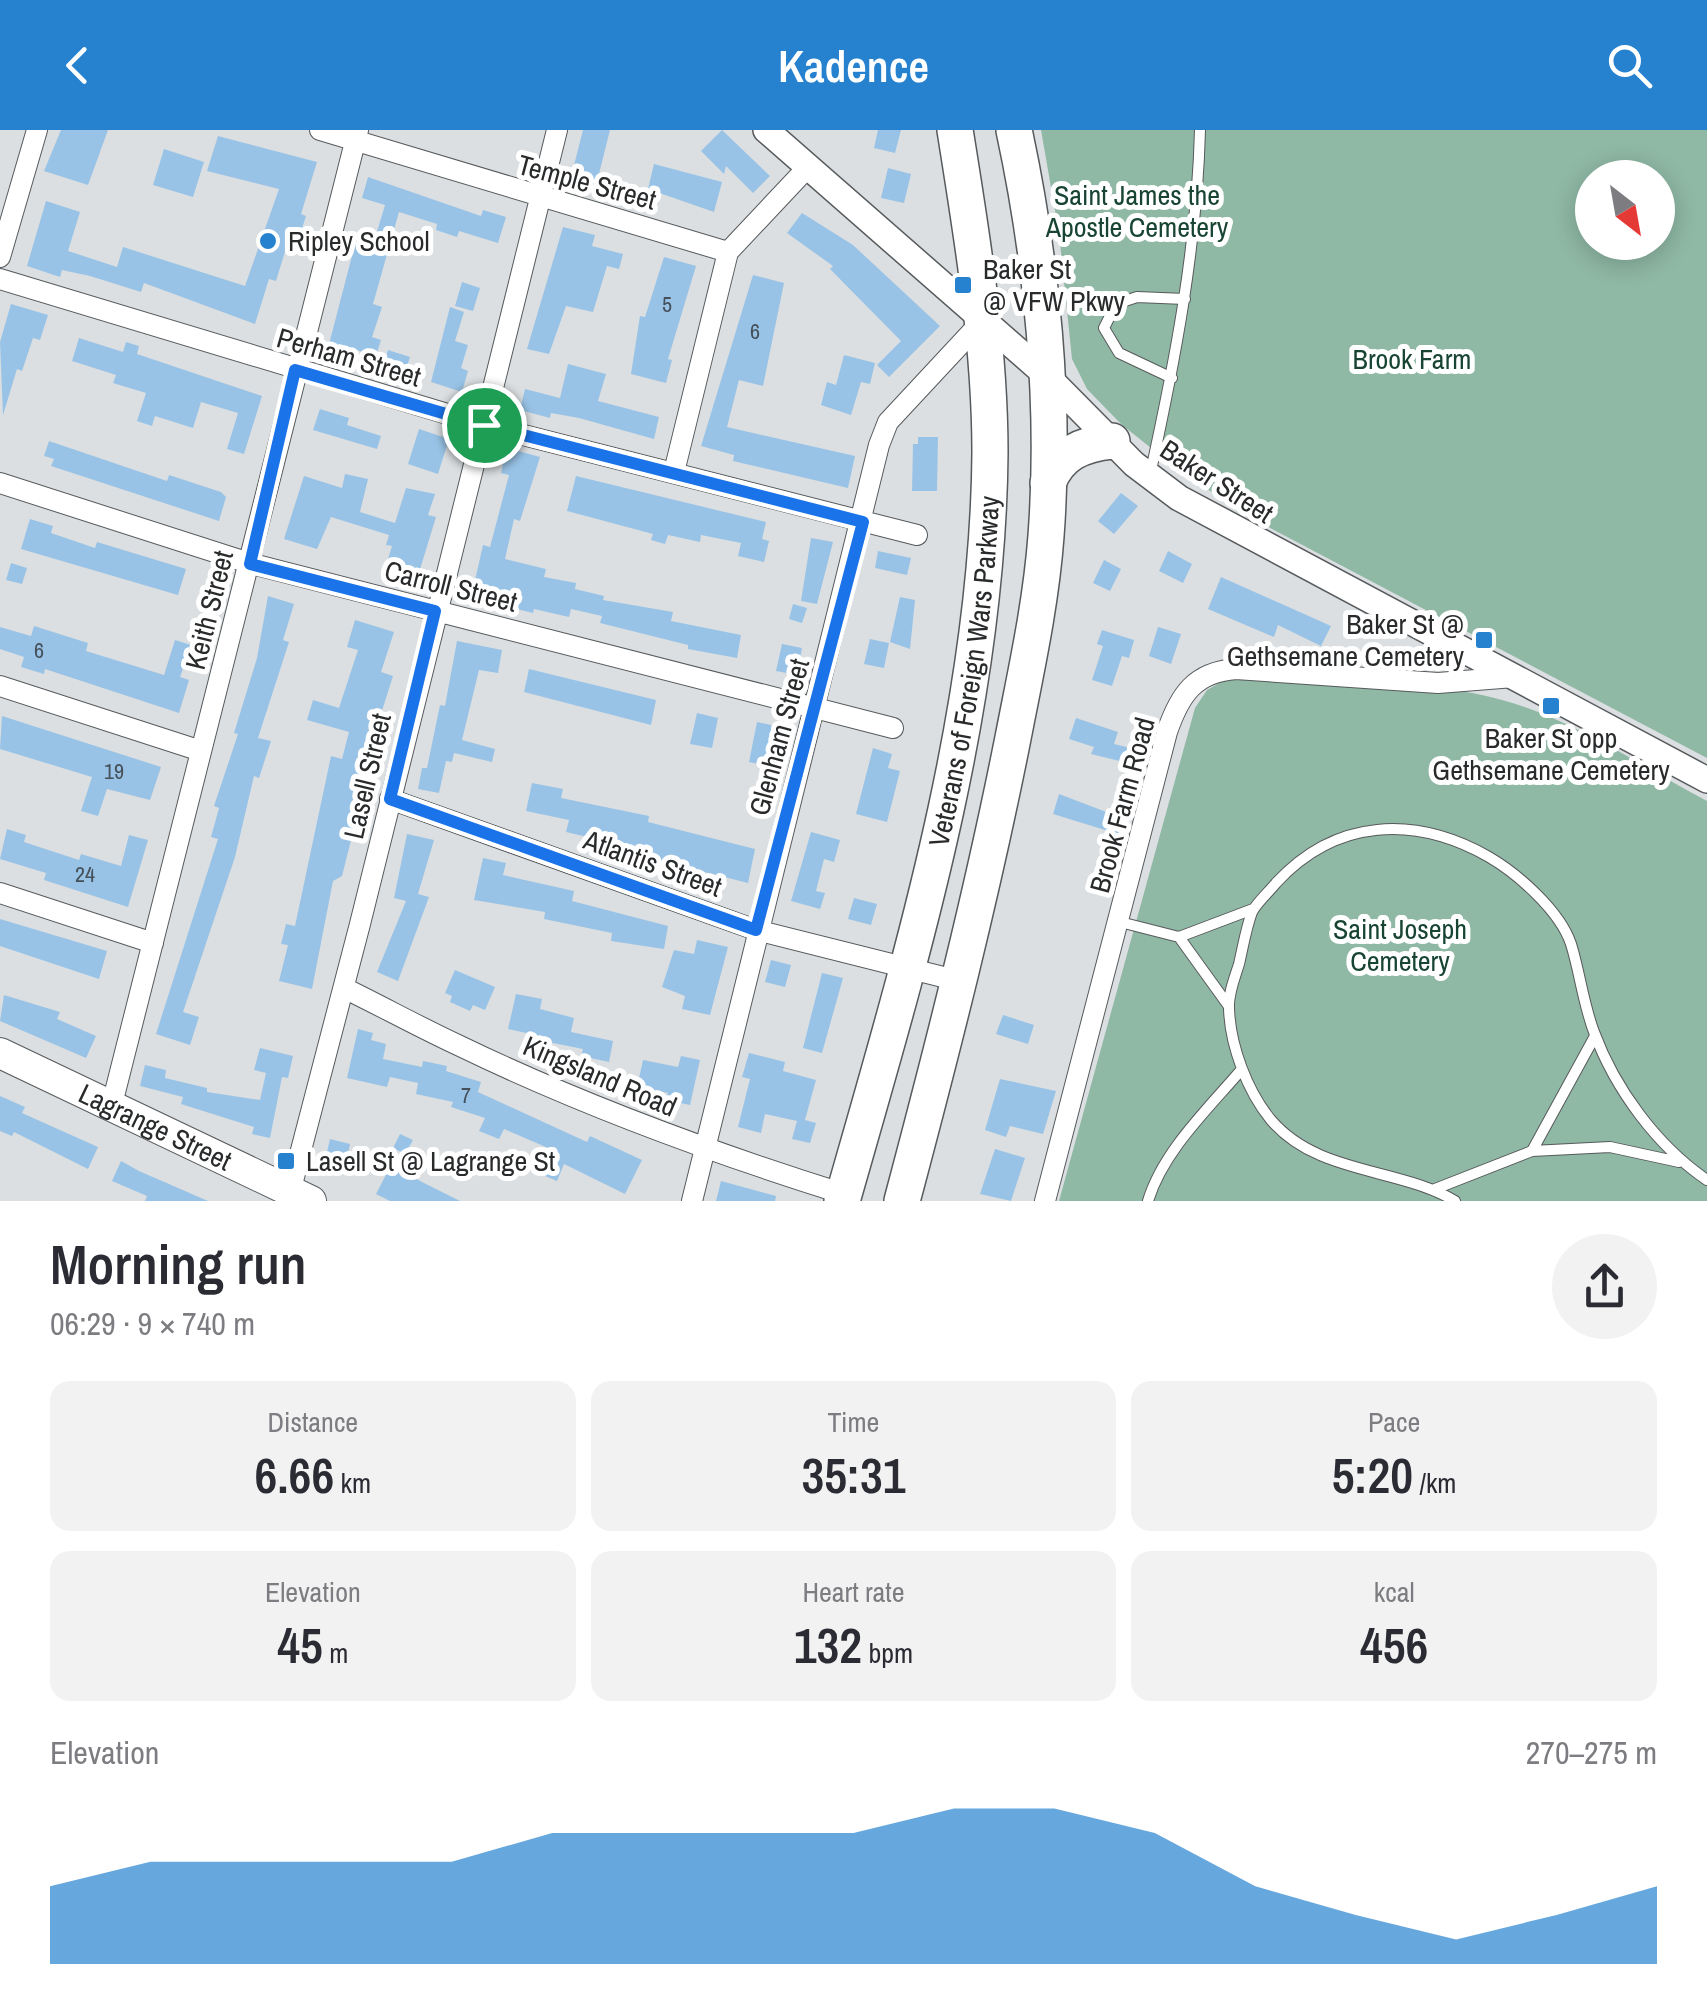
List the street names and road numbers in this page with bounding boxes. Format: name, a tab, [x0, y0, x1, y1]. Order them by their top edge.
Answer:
street label: Temple Street	[514, 145, 660, 219]
street label: Perham Street	[273, 318, 425, 396]
street label: Baker Street	[1153, 430, 1281, 532]
street label: Veterans of Foreign Wars Parkway	[919, 494, 1008, 850]
street label: Keith Street	[176, 547, 242, 673]
street label: Carroll Street	[381, 551, 521, 621]
street label: Glenham Street	[740, 654, 818, 820]
street label: Lasell Street	[334, 710, 400, 842]
street label: Brook Farm Road	[1080, 713, 1164, 897]
street label: Atlantis Street	[578, 820, 727, 906]
street label: Kingsland Road	[517, 1027, 683, 1125]
street label: Lagrange Street	[73, 1074, 238, 1179]

